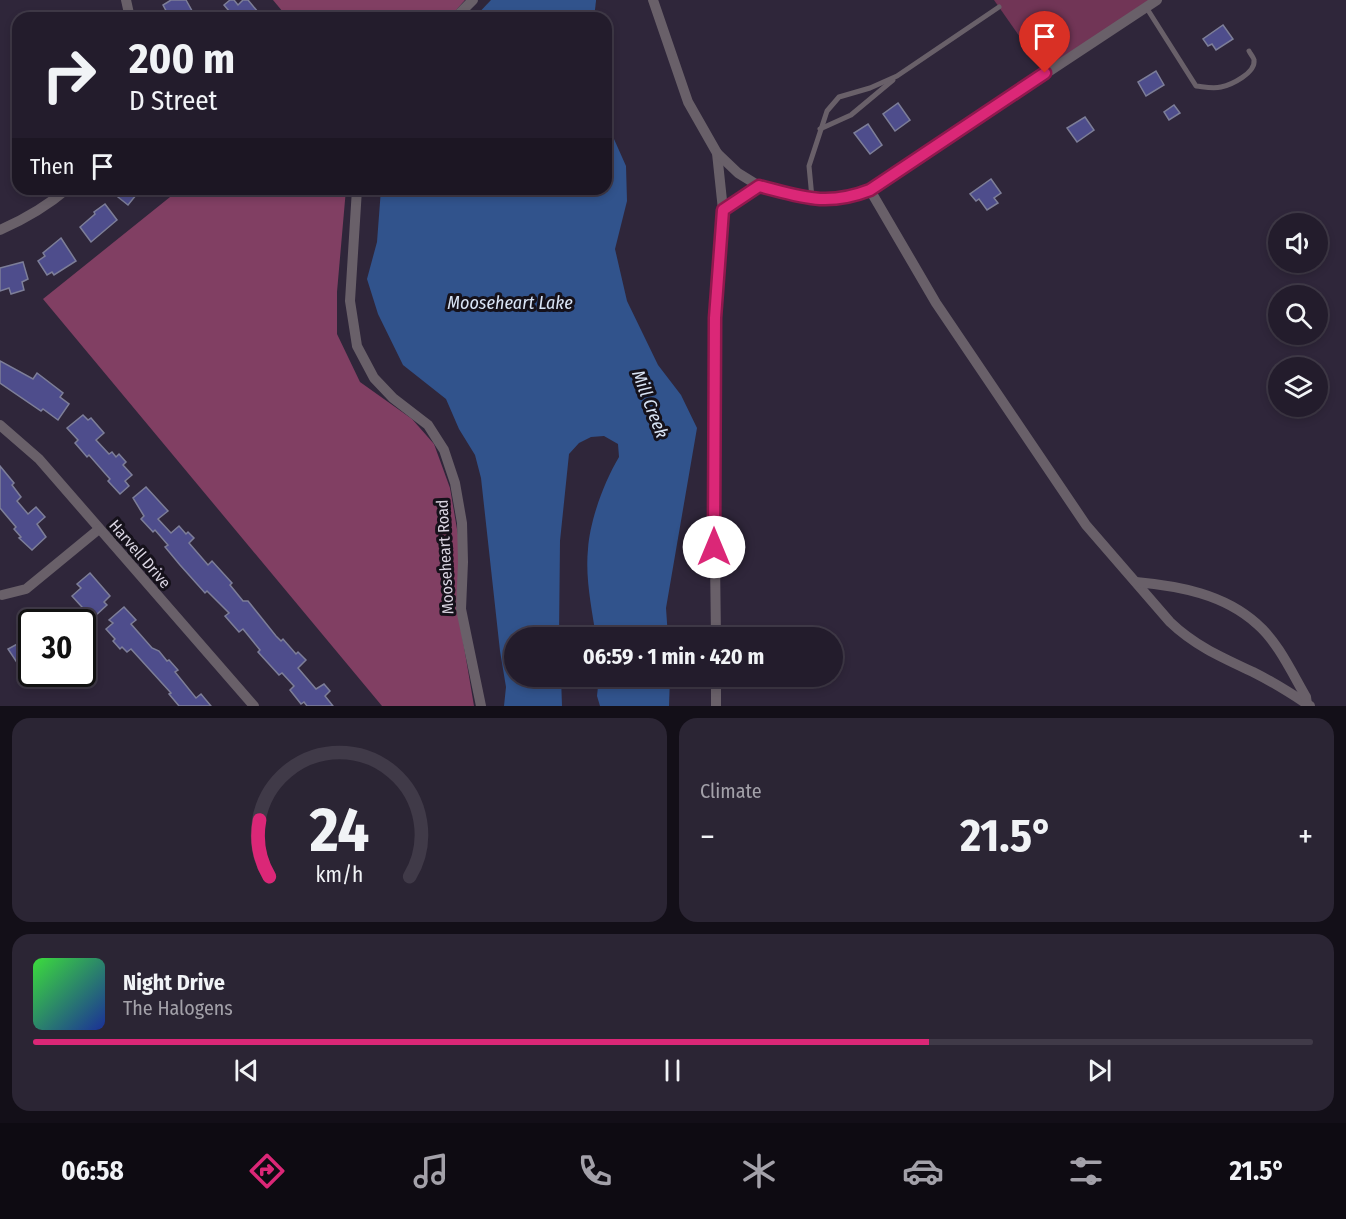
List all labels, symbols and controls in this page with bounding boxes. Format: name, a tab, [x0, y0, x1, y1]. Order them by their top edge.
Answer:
pin	[1019, 11, 1070, 73]
icon: arrive	[1028, 20, 1061, 53]
text: 200 m	[129, 34, 235, 84]
icon: right	[30, 36, 108, 114]
text: D Street	[129, 85, 217, 117]
icon: arrive	[86, 150, 119, 183]
text: Then	[30, 153, 74, 180]
map controls	[1268, 213, 1328, 417]
button: sound	[1268, 213, 1328, 273]
button: search	[1268, 285, 1328, 345]
water label: Mooseheart Lake	[447, 292, 573, 314]
button: layers	[1268, 357, 1328, 417]
water label: Mill Creek	[627, 367, 673, 441]
street label: Mooseheart Road	[433, 499, 457, 615]
position arrow	[682, 515, 746, 579]
street label: Harvell Drive	[105, 516, 175, 592]
speed limit sign: 30	[18, 609, 96, 687]
text: 06:59 · 1 min · 420 m	[583, 643, 764, 670]
text: Climate	[700, 779, 762, 803]
text: 24	[309, 793, 369, 868]
text: 21.5°	[960, 809, 1053, 863]
text: −	[700, 817, 715, 857]
text: +	[1298, 817, 1313, 857]
text: km/h	[316, 862, 363, 888]
text: Night Drive	[123, 969, 225, 996]
text: The Halogens	[123, 996, 233, 1020]
icon: previous	[230, 1054, 263, 1087]
icon: pause	[656, 1054, 689, 1087]
icon: next	[1083, 1054, 1116, 1087]
icon: directions	[246, 1150, 288, 1192]
icon: music	[410, 1150, 452, 1192]
icon: phone	[574, 1150, 616, 1192]
icon: climate	[738, 1150, 780, 1192]
icon: car	[902, 1150, 944, 1192]
icon: filters	[1065, 1150, 1107, 1192]
text: 06:58	[61, 1155, 124, 1187]
text: 21.5°	[1229, 1155, 1285, 1187]

